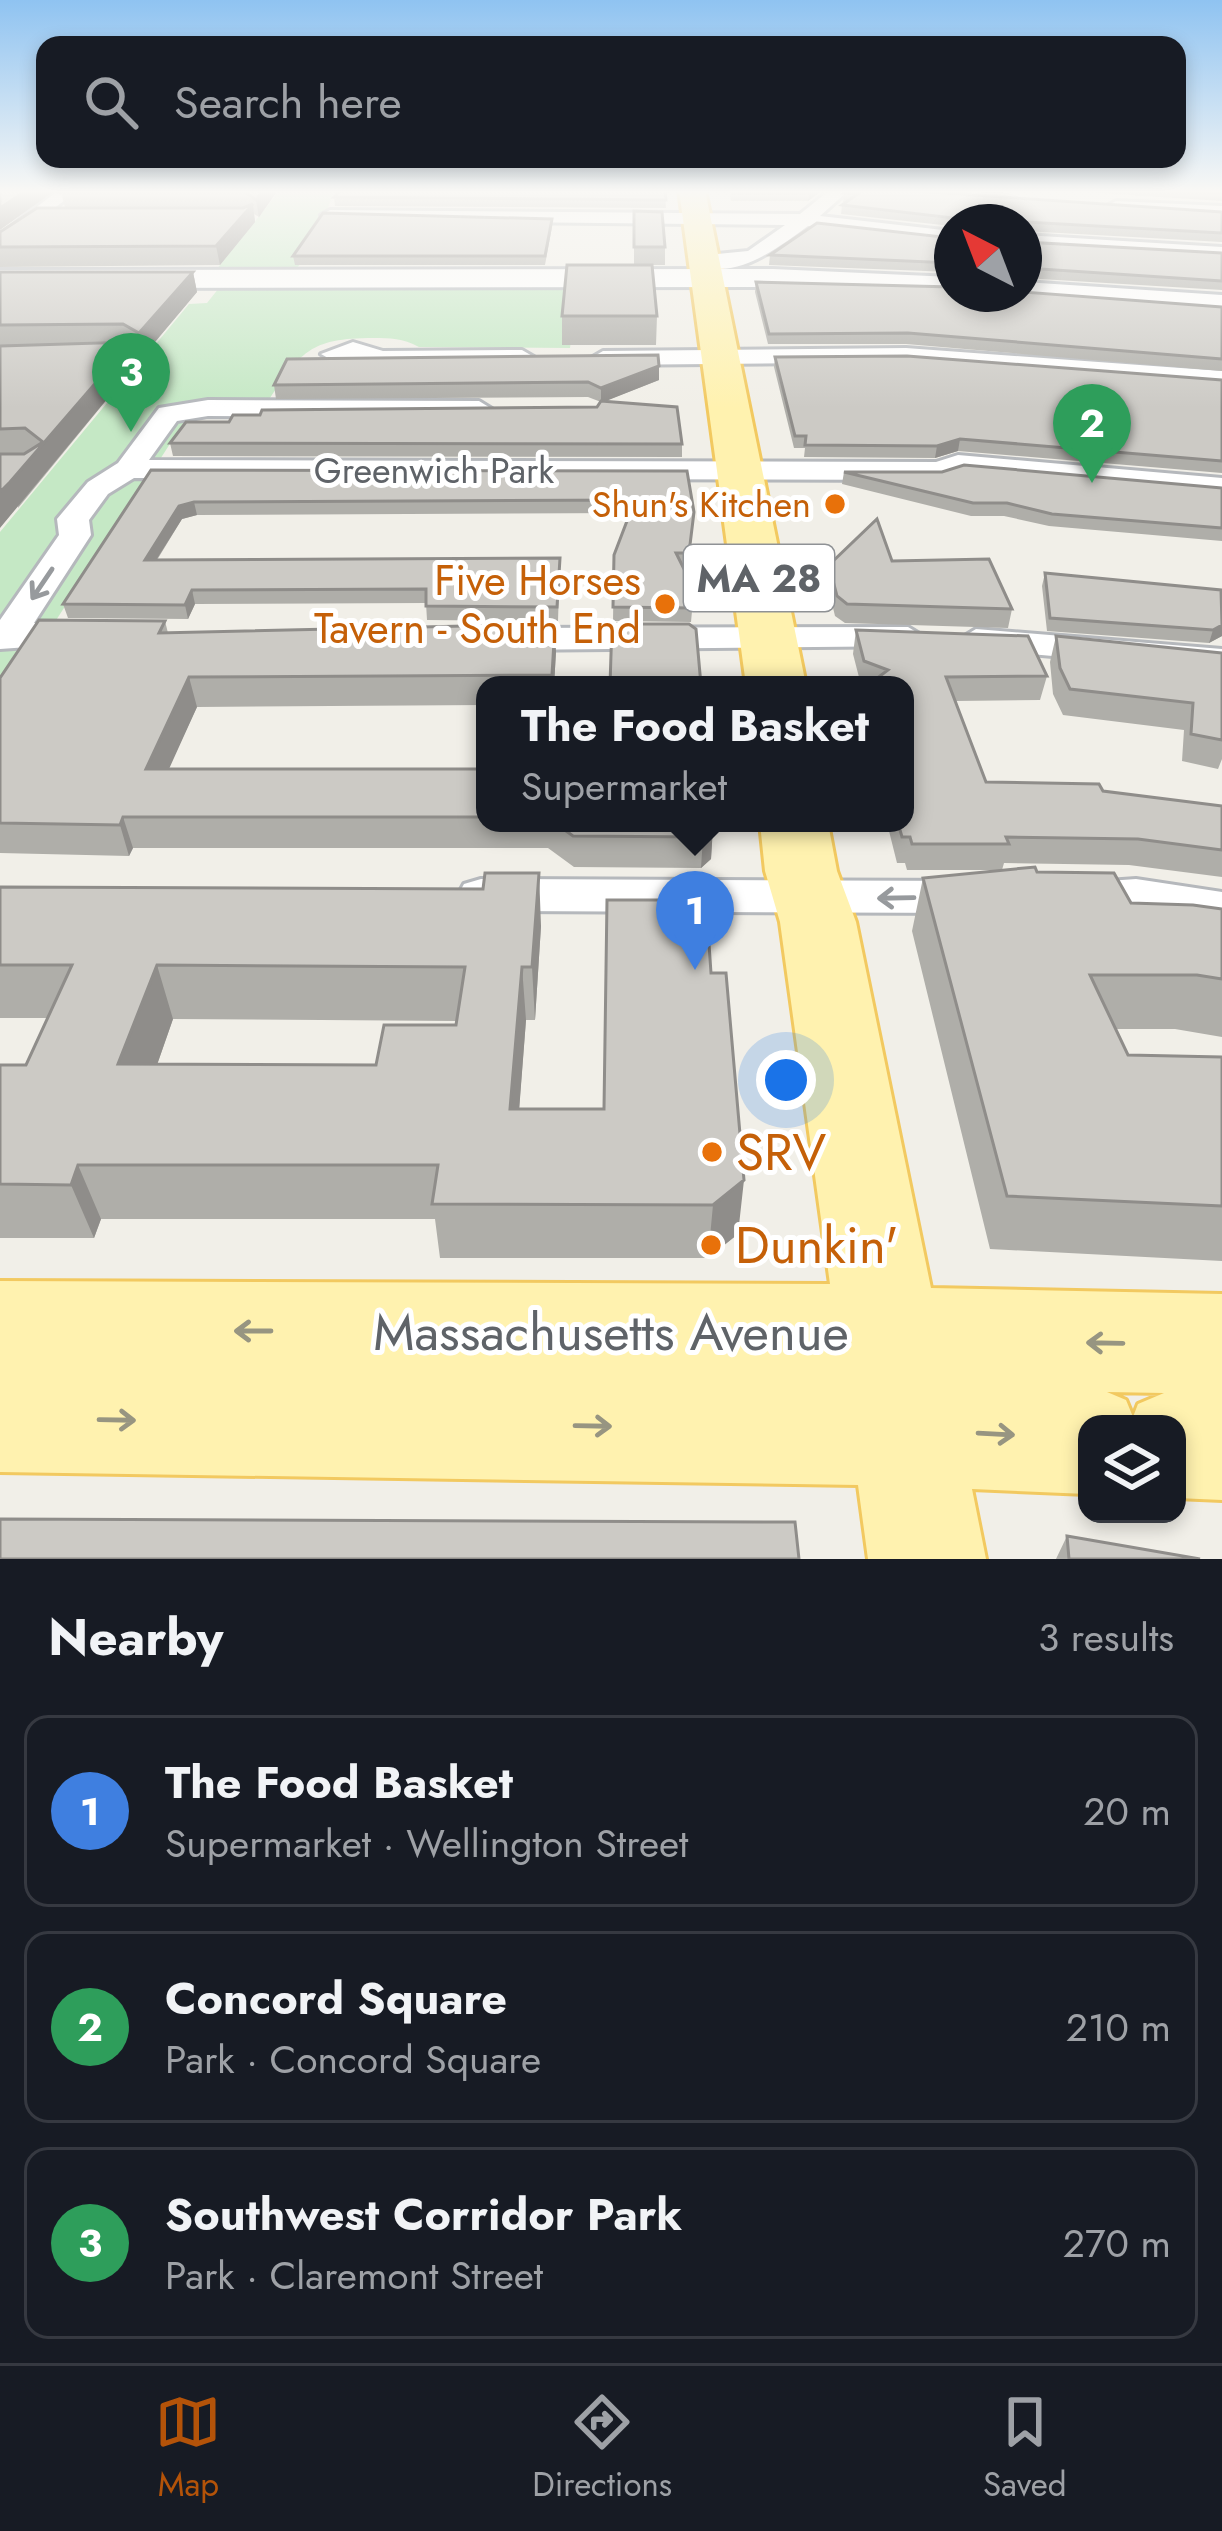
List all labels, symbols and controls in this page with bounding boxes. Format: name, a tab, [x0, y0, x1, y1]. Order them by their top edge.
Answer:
search box	[36, 36, 1186, 168]
icon: search	[78, 69, 144, 135]
text: Search here	[174, 70, 402, 135]
north arrow	[934, 204, 1042, 312]
pin: 3	[92, 333, 170, 432]
pin: 2	[1053, 384, 1131, 483]
street label: Greenwich Park	[314, 444, 554, 496]
place label: Shun's Kitchen	[592, 478, 811, 530]
marker: Shun's Kitchen	[822, 491, 848, 517]
road number: MA 28	[684, 545, 834, 611]
place label: Five Horses Tavern - South End	[314, 550, 641, 659]
one-way arrow	[30, 567, 55, 601]
marker: Five Horses Tavern - South End	[652, 591, 678, 617]
popup	[476, 676, 914, 832]
text: The Food Basket	[521, 693, 869, 758]
text: Supermarket	[521, 758, 727, 815]
pin: 1	[656, 871, 734, 970]
one-way arrow	[877, 886, 916, 909]
your location	[756, 1050, 816, 1110]
place label: SRV	[736, 1115, 827, 1189]
marker: SRV	[699, 1139, 725, 1165]
place label: Dunkin'	[735, 1208, 899, 1282]
marker: Dunkin'	[698, 1232, 724, 1258]
street label: Massachusetts Avenue	[373, 1295, 849, 1369]
one-way arrow	[234, 1320, 273, 1342]
one-way arrow	[1086, 1331, 1125, 1354]
one-way arrow	[97, 1408, 136, 1431]
one-way arrow	[573, 1415, 612, 1437]
map controls	[1078, 1415, 1186, 1523]
button: layers	[1078, 1415, 1186, 1523]
one-way arrow	[976, 1423, 1015, 1446]
text: Nearby	[48, 1600, 223, 1674]
text: 3 results	[1038, 1609, 1174, 1666]
text: The Food Basket	[165, 1750, 513, 1815]
text: 1	[80, 1783, 100, 1840]
text: 20 m	[1083, 1783, 1171, 1840]
text: Supermarket · Wellington Street	[165, 1815, 688, 1872]
text: Concord Square	[165, 1966, 507, 2031]
text: 2	[77, 1999, 103, 2056]
text: 210 m	[1066, 1999, 1171, 2056]
text: Park · Concord Square	[165, 2031, 541, 2088]
text: Southwest Corridor Park	[165, 2182, 682, 2247]
text: 3	[78, 2215, 102, 2272]
text: 270 m	[1063, 2215, 1171, 2272]
text: Park · Claremont Street	[165, 2247, 543, 2304]
tab: Map	[155, 2389, 221, 2508]
tab: Directions	[532, 2389, 672, 2508]
tab: Saved	[983, 2389, 1067, 2508]

